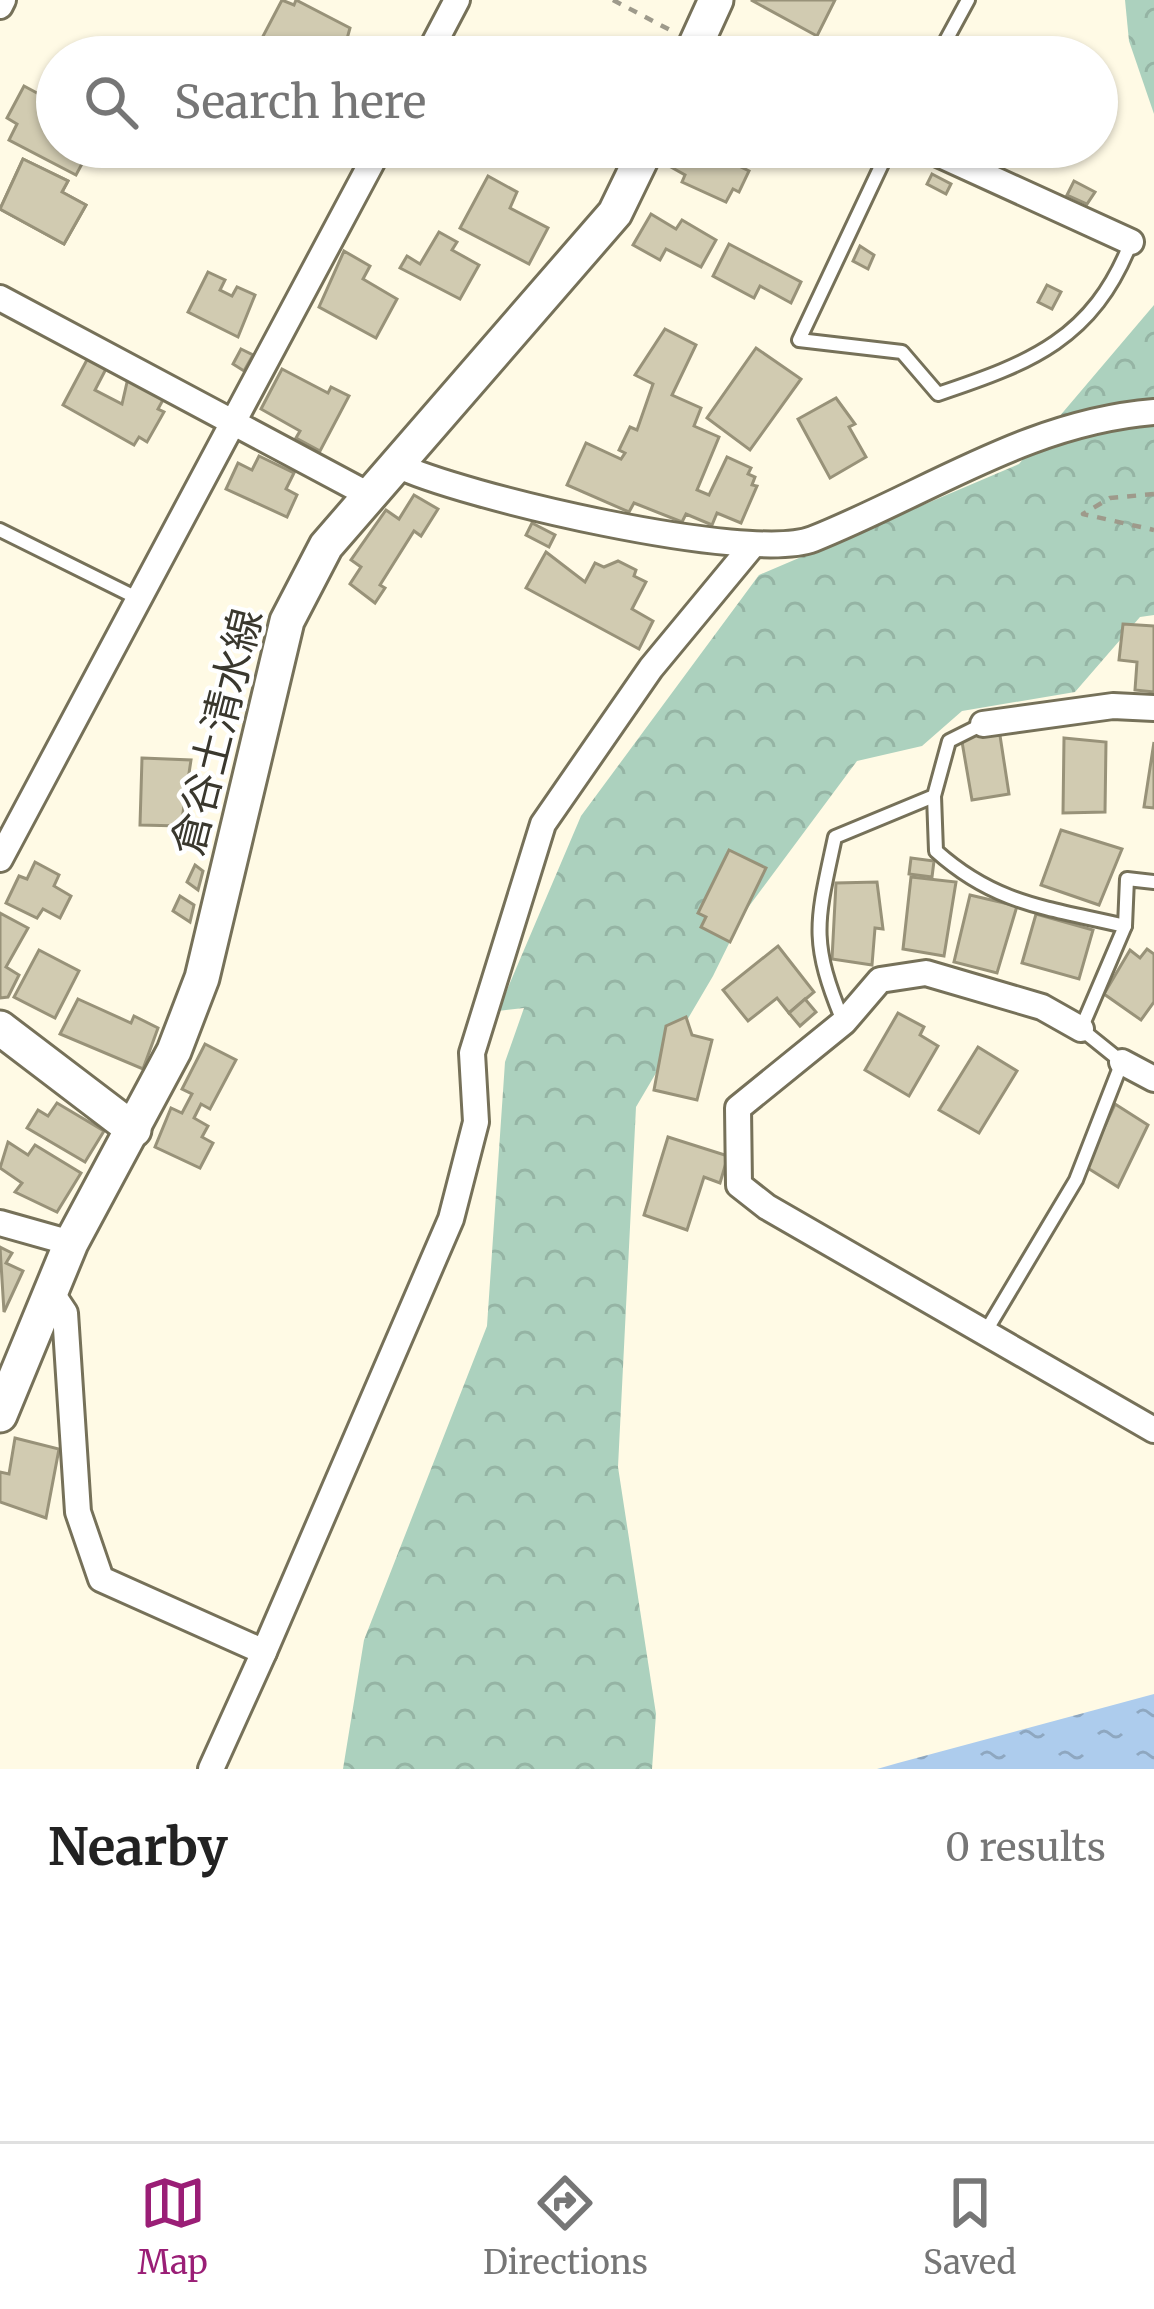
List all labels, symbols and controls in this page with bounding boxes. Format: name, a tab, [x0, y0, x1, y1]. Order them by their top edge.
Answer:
search box	[36, 36, 1118, 168]
icon: search	[78, 69, 144, 135]
text: Search here	[174, 74, 426, 130]
street label: 倉谷土清水線	[161, 603, 273, 861]
text: Nearby	[48, 1815, 228, 1879]
text: 0 results	[945, 1823, 1106, 1872]
tab: Map	[138, 2170, 208, 2283]
tab: Directions	[483, 2170, 648, 2283]
tab: Saved	[923, 2170, 1016, 2283]

